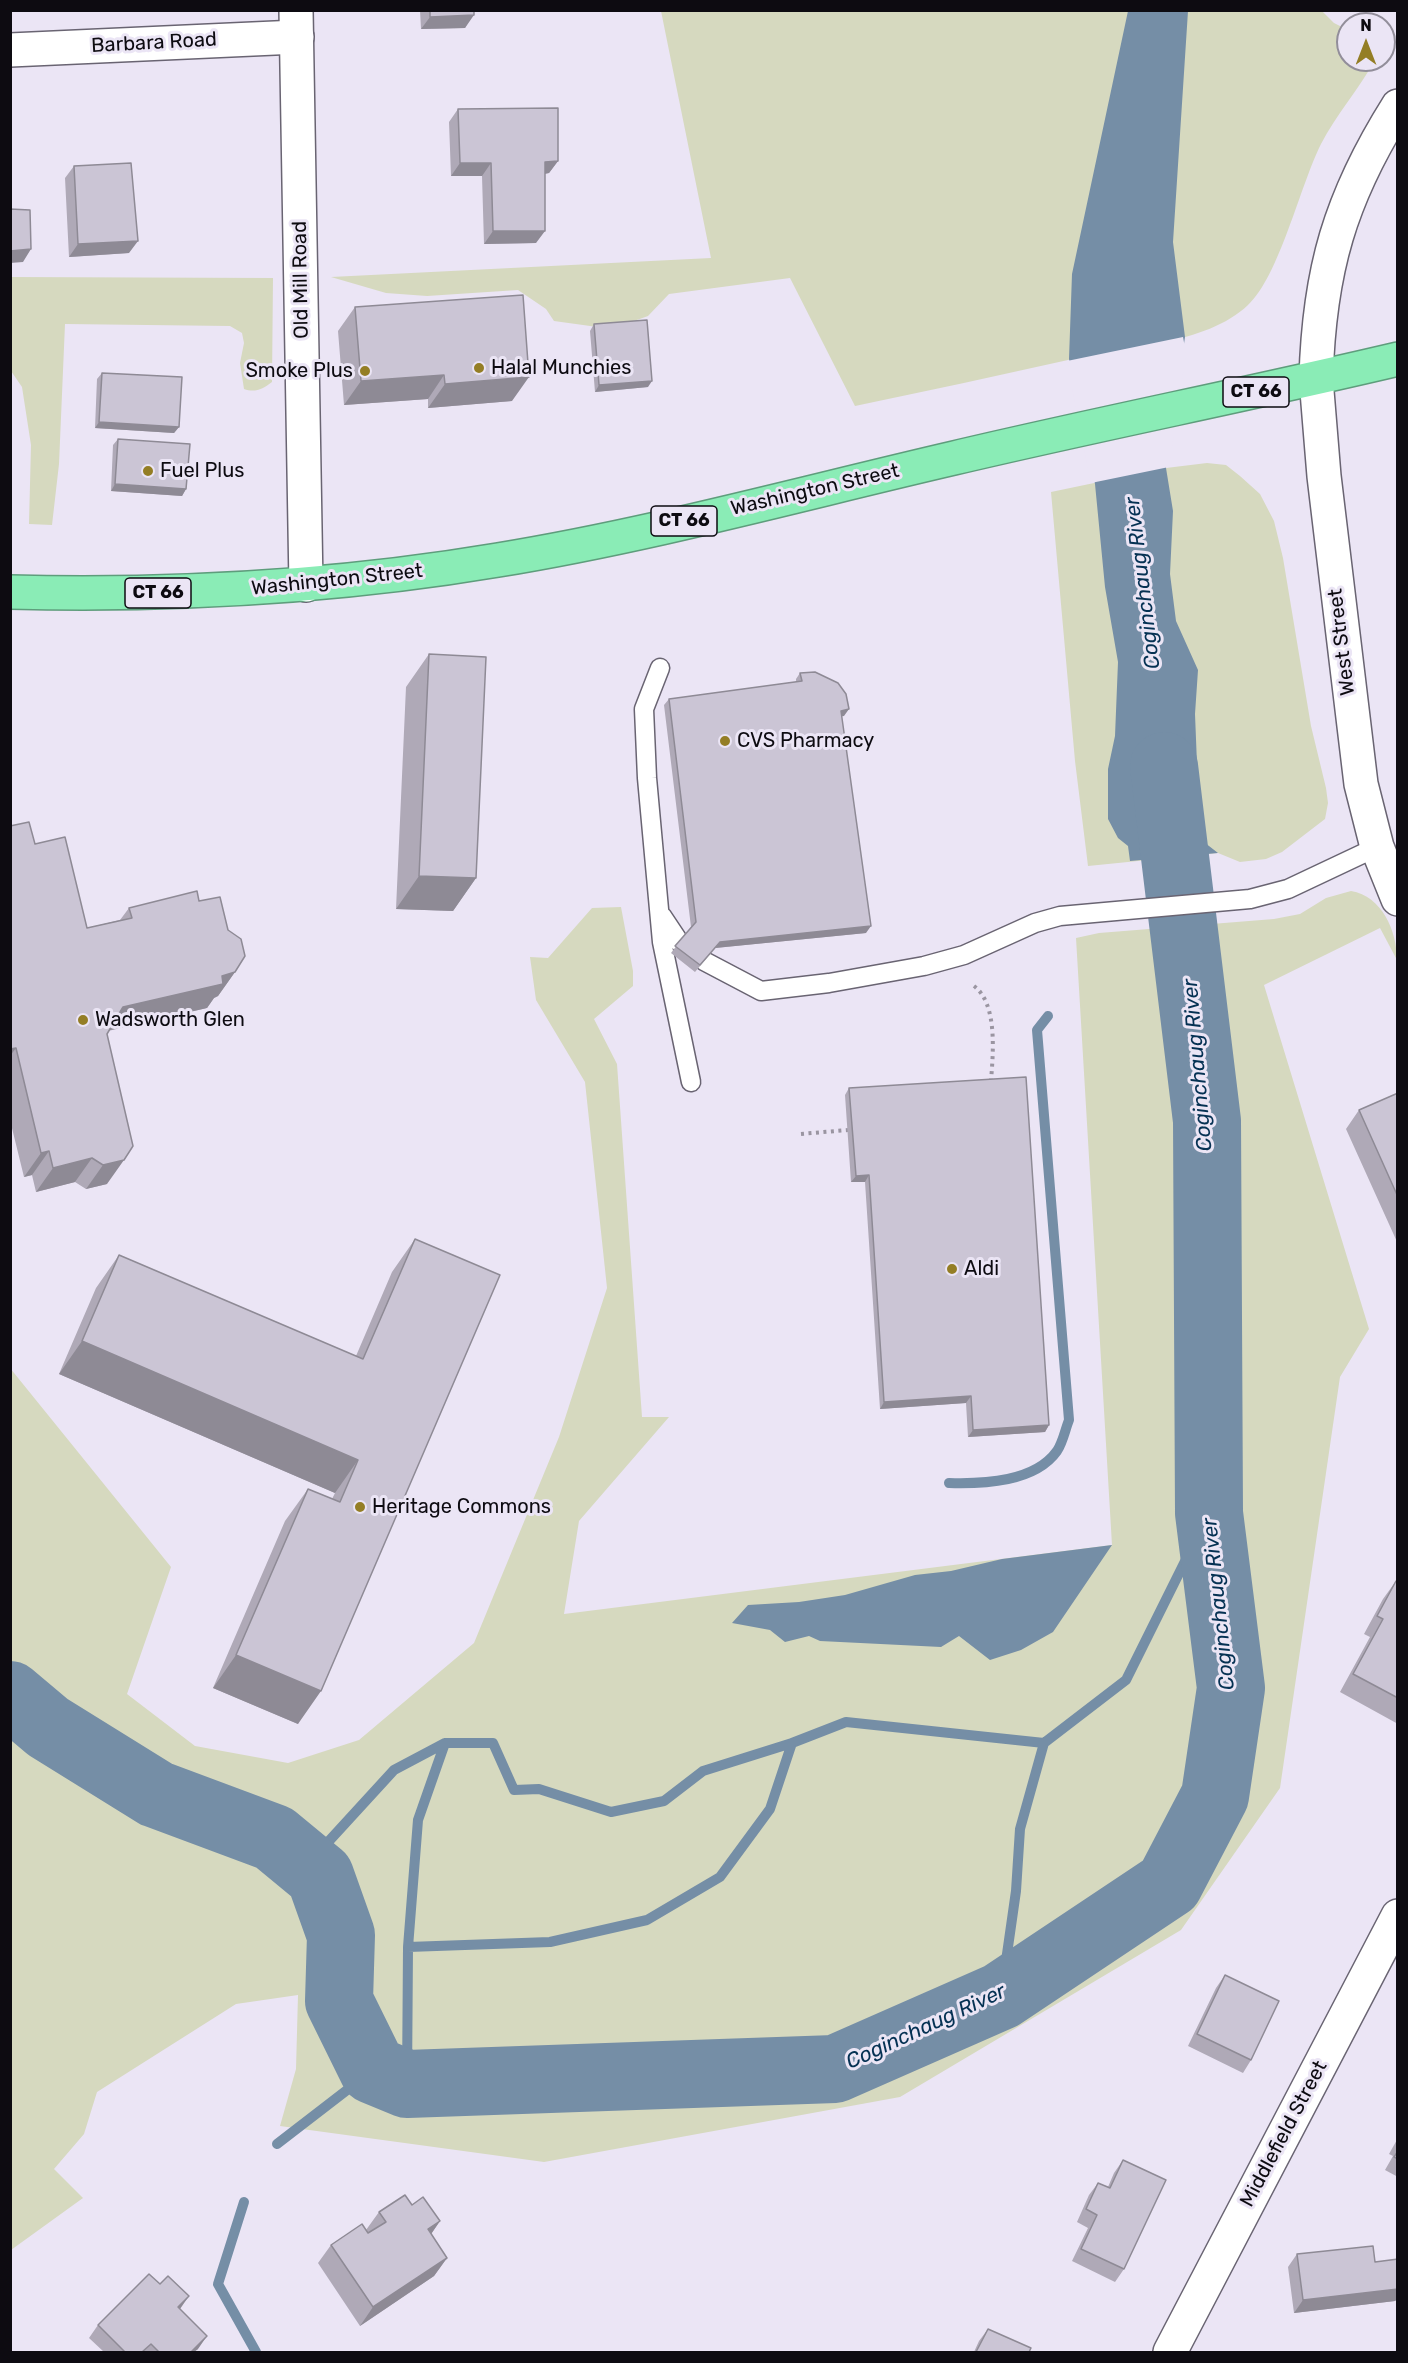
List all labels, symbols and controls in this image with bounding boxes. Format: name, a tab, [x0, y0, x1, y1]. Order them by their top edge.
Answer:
north arrow	[1336, 12, 1396, 72]
text: N	[1360, 16, 1372, 35]
street label: Barbara Road	[91, 28, 217, 58]
street label: Old Mill Road	[288, 221, 314, 339]
place label: Halal Munchies	[491, 356, 631, 380]
place label: Smoke Plus	[245, 359, 353, 383]
marker: Halal Munchies	[472, 361, 486, 375]
marker: Smoke Plus	[358, 364, 372, 378]
road number: CT 66	[1223, 377, 1289, 407]
place label: Fuel Plus	[160, 459, 244, 483]
street label: Washington Street	[728, 459, 902, 521]
marker: Fuel Plus	[141, 464, 155, 478]
water label: Coginchaug River	[1120, 496, 1166, 670]
road number: CT 66	[651, 506, 717, 536]
street label: Washington Street	[250, 559, 424, 601]
road number: CT 66	[125, 578, 191, 608]
street label: West Street	[1324, 587, 1360, 697]
place label: CVS Pharmacy	[737, 729, 874, 753]
marker: CVS Pharmacy	[718, 734, 732, 748]
water label: Coginchaug River	[1178, 978, 1218, 1152]
place label: Wadsworth Glen	[95, 1008, 245, 1032]
marker: Wadsworth Glen	[76, 1013, 90, 1027]
place label: Aldi	[964, 1257, 999, 1281]
marker: Aldi	[945, 1262, 959, 1276]
place label: Heritage Commons	[372, 1495, 551, 1519]
marker: Heritage Commons	[353, 1500, 367, 1514]
water label: Coginchaug River	[1197, 1517, 1241, 1691]
water label: Coginchaug River	[842, 1979, 1010, 2075]
street label: Middlefield Street	[1235, 2057, 1333, 2211]

